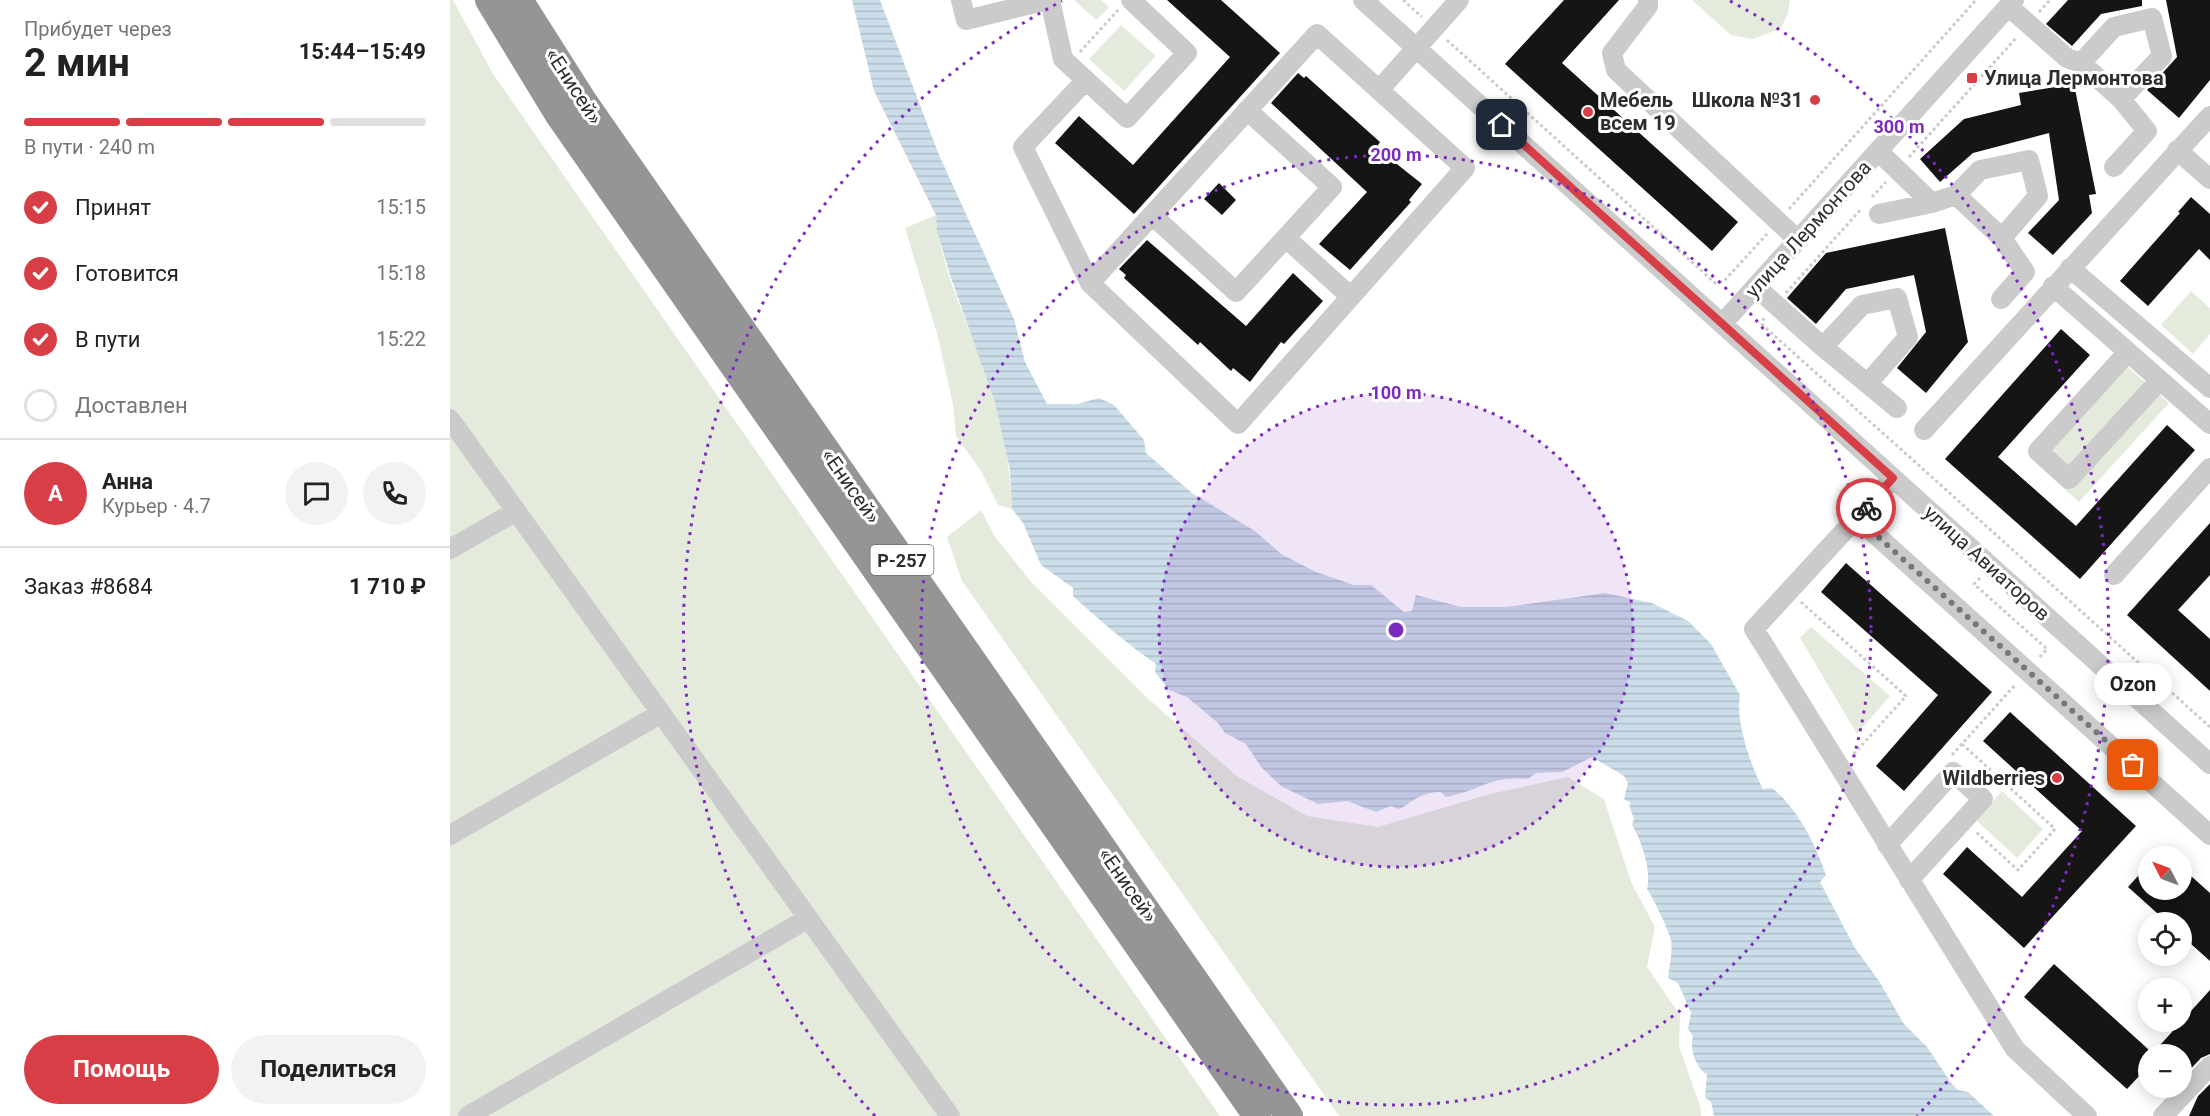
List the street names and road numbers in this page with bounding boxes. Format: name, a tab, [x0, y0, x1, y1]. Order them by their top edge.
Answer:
street label: «Енисей»	[541, 43, 607, 129]
street label: улица Лермонтова	[1740, 155, 1876, 303]
street label: «Енисей»	[817, 444, 885, 528]
street label: улица Авиаторов	[1919, 500, 2055, 626]
road number: Р-257	[870, 545, 934, 575]
street label: «Енисей»	[1094, 843, 1162, 927]

